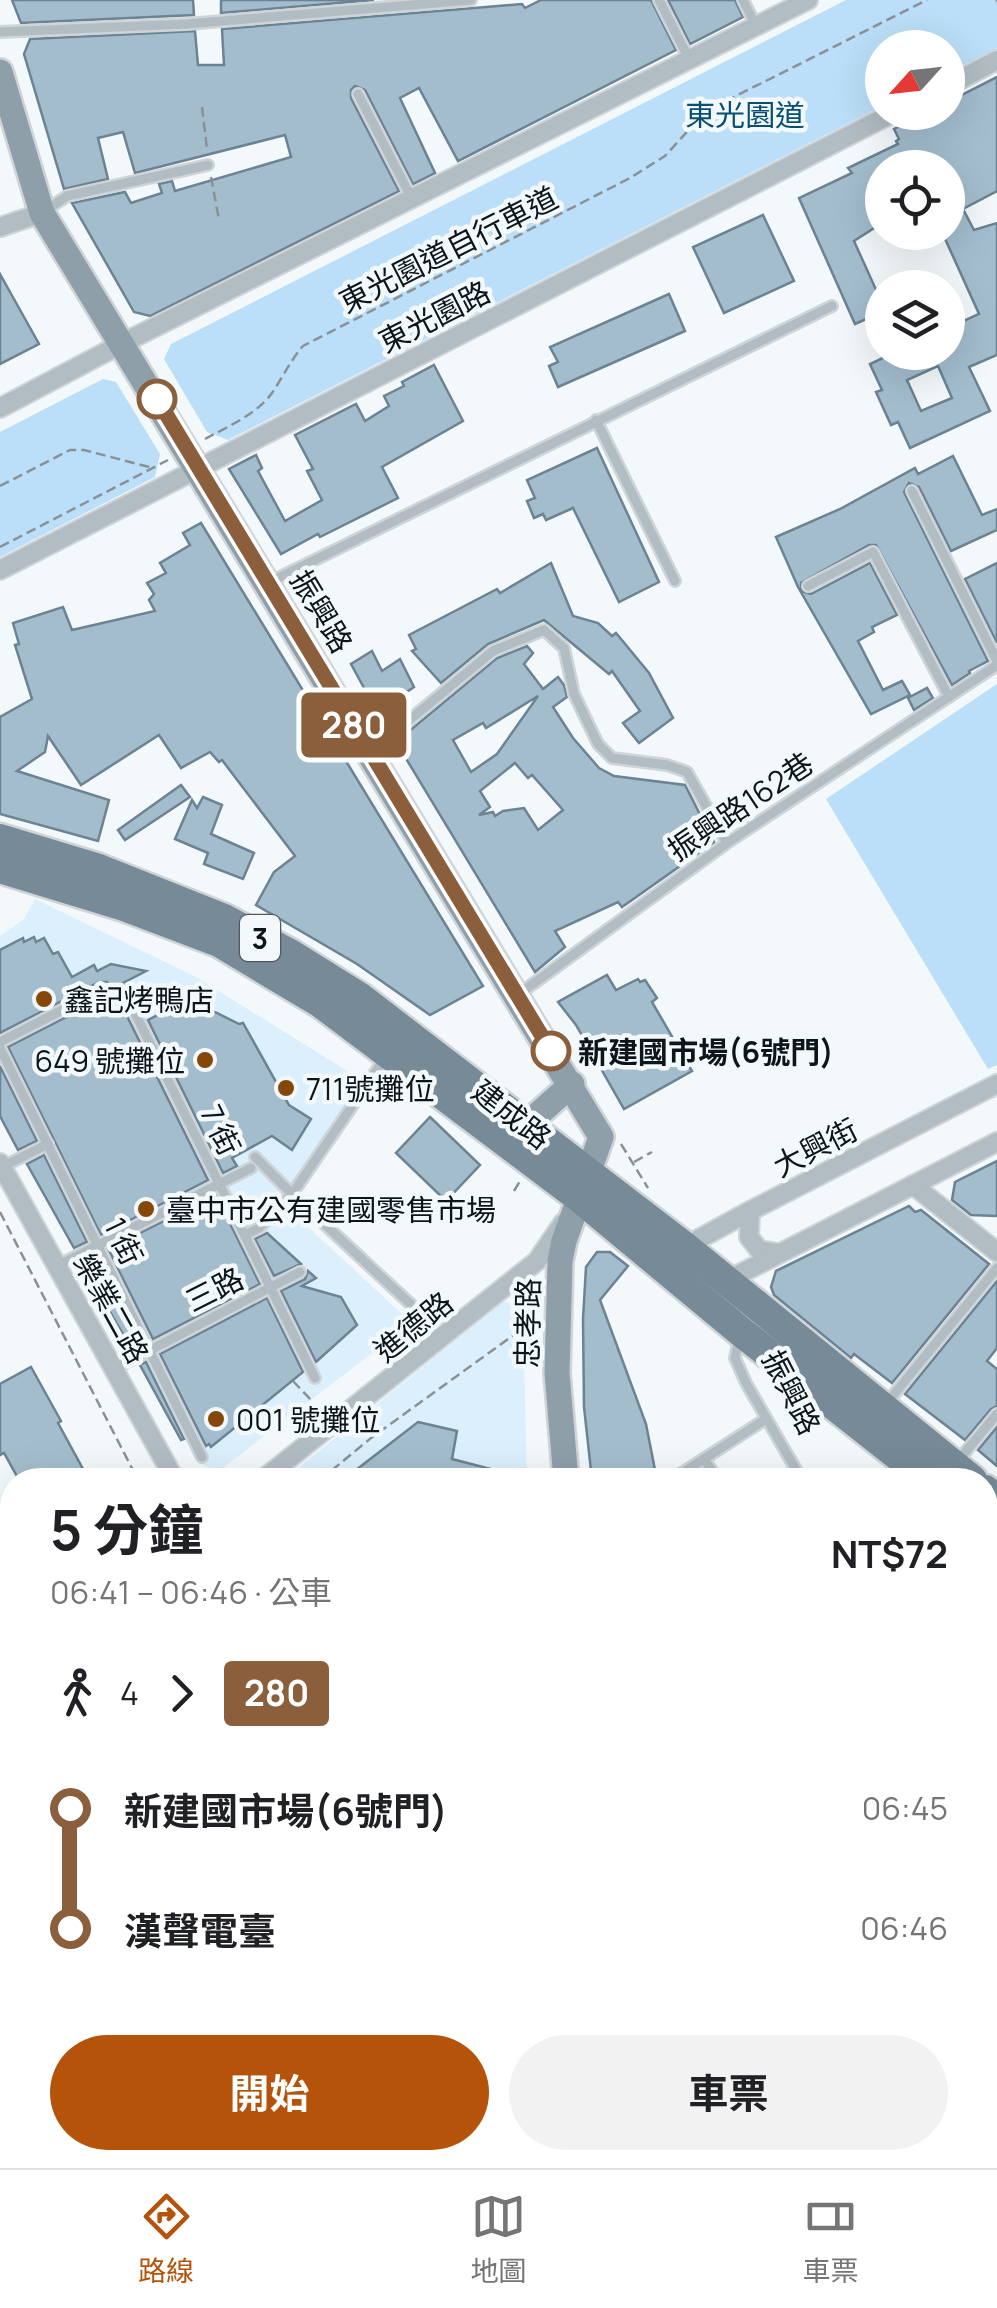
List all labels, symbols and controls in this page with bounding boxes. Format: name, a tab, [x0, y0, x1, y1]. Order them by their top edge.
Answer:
north arrow	[865, 30, 965, 130]
map controls	[865, 30, 965, 370]
park label: 東光園道	[685, 94, 805, 135]
button: locate	[865, 150, 965, 250]
street label: 東光園道自行車道	[332, 176, 564, 322]
street label: 東光園路	[371, 270, 497, 362]
button: layers	[865, 270, 965, 370]
unlabelled marker	[138, 380, 176, 418]
street label: 振興路	[281, 562, 363, 660]
line badge: 280	[296, 692, 412, 758]
text: 280	[321, 701, 387, 749]
street label: 振興路162巷	[659, 742, 821, 870]
road number: 3	[240, 915, 280, 961]
place label: 鑫記烤鴨店	[64, 979, 214, 1020]
marker: 鑫記烤鴨店	[33, 988, 55, 1010]
place label: 新建國市場(6號門)	[578, 1031, 834, 1072]
marker: 新建國市場(6號門)	[532, 1032, 570, 1070]
place label: 649 號攤位	[34, 1040, 185, 1081]
marker: 649 號攤位	[194, 1049, 216, 1071]
place label: 711號攤位	[306, 1068, 434, 1109]
street label: 建成路	[464, 1070, 560, 1158]
marker: 711號攤位	[275, 1077, 297, 1099]
street label: 7 街	[191, 1098, 251, 1162]
street label: 大興街	[766, 1108, 864, 1186]
place label: 臺中市公有建國零售市場	[166, 1189, 496, 1230]
marker: 臺中市公有建國零售市場	[135, 1198, 157, 1220]
street label: 1 街	[95, 1211, 153, 1271]
street label: 樂業二路	[65, 1246, 159, 1370]
street label: 三路	[178, 1257, 250, 1321]
street label: 忠孝路	[506, 1278, 548, 1368]
street label: 進德路	[365, 1282, 461, 1370]
street label: 振興路	[753, 1343, 831, 1441]
place label: 001 號攤位	[236, 1399, 380, 1440]
marker: 001 號攤位	[205, 1408, 227, 1430]
text: 5 分鐘	[50, 1491, 203, 1567]
text: NT$72	[831, 1527, 948, 1579]
text: 06:41 – 06:46 · 公車	[50, 1570, 332, 1614]
icon: walk	[50, 1666, 105, 1721]
icon: forward	[154, 1666, 209, 1721]
text: 280	[244, 1669, 309, 1717]
text: 4	[120, 1671, 139, 1715]
text: 新建國市場(6號門)	[124, 1784, 448, 1836]
text: 06:45	[862, 1786, 948, 1830]
text: 漢聲電臺	[124, 1904, 276, 1956]
text: 06:46	[860, 1906, 948, 1950]
button: 開始	[50, 2035, 489, 2150]
button: 車票	[509, 2035, 948, 2150]
tab: 路線	[138, 2189, 194, 2289]
tab: 地圖	[470, 2189, 527, 2289]
tab: 車票	[803, 2189, 859, 2289]

